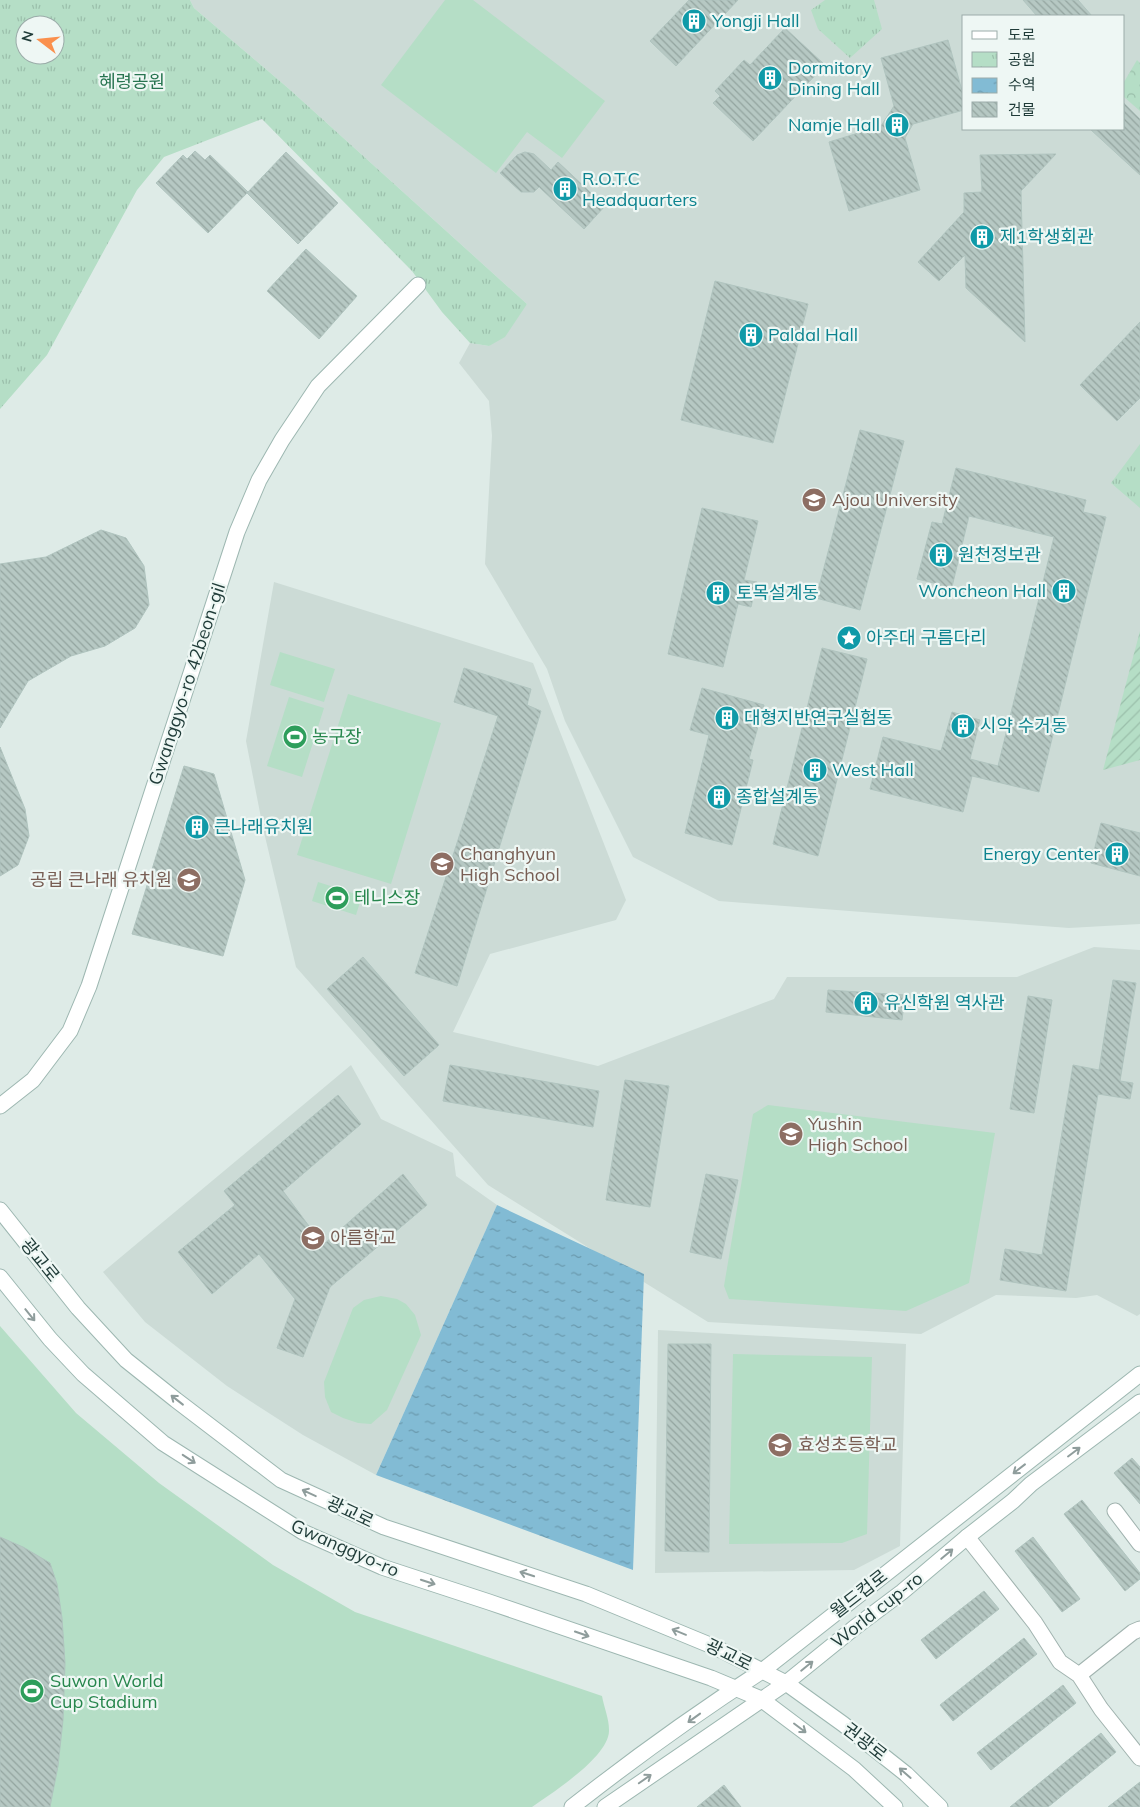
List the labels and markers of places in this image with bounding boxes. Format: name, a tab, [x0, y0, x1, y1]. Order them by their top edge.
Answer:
building icon: Yongji Hall	[681, 8, 707, 34]
place label: Yongji Hall	[711, 9, 800, 32]
place label: Dormitory Dining Hall	[788, 56, 880, 100]
building icon: Dormitory Dining Hall	[757, 65, 783, 91]
building icon: Namje Hall	[884, 112, 910, 138]
place label: Namje Hall	[788, 113, 880, 136]
place label: R.O.T.C Headquarters	[582, 167, 698, 211]
building icon: R.O.T.C Headquarters	[552, 176, 578, 202]
building icon: 제1학생회관	[969, 224, 995, 250]
place label: 제1학생회관	[1000, 225, 1094, 248]
building icon: Paldal Hall	[738, 322, 764, 348]
place label: Paldal Hall	[768, 323, 858, 346]
school or university icon: Ajou University	[801, 487, 827, 513]
place label: Ajou University	[832, 488, 958, 511]
building icon: 원천정보관	[928, 542, 954, 568]
place label: 원천정보관	[958, 543, 1041, 566]
building icon: Woncheon Hall	[1051, 578, 1077, 604]
place label: Woncheon Hall	[918, 579, 1046, 602]
building icon: 토목설계동	[705, 580, 731, 606]
place label: 토목설계동	[736, 581, 819, 604]
place icon: 아주대 구름다리	[836, 625, 862, 651]
place label: 아주대 구름다리	[866, 626, 987, 649]
building icon: 대형지반연구실험동	[714, 705, 740, 731]
place label: 대형지반연구실험동	[744, 706, 893, 729]
building icon: 시약 수거동	[950, 713, 976, 739]
place label: 시약 수거동	[980, 714, 1068, 737]
sports icon: 농구장	[282, 724, 308, 750]
place label: 농구장	[312, 725, 362, 748]
building icon: West Hall	[802, 757, 828, 783]
place label: West Hall	[832, 758, 914, 781]
building icon: 종합설계동	[706, 784, 732, 810]
place label: 종합설계동	[736, 785, 819, 808]
building icon: 큰나래유치원	[184, 814, 210, 840]
place label: 큰나래유치원	[214, 815, 313, 838]
building icon: Energy Center	[1104, 841, 1130, 867]
place label: Changhyun High School	[460, 842, 560, 886]
place label: Energy Center	[983, 842, 1100, 865]
school or university icon: Changhyun High School	[429, 851, 455, 877]
school or university icon: 공립 큰나래 유치원	[176, 867, 202, 893]
place label: 공립 큰나래 유치원	[30, 868, 172, 891]
sports icon: 테니스장	[324, 885, 350, 911]
place label: 테니스장	[354, 886, 420, 909]
building icon: 유신학원 역사관	[853, 990, 879, 1016]
place label: 유신학원 역사관	[884, 991, 1005, 1014]
place label: Yushin High School	[807, 1112, 908, 1156]
school or university icon: Yushin High School	[778, 1121, 804, 1147]
school or university icon: 아름학교	[300, 1225, 326, 1251]
place label: 아름학교	[330, 1226, 396, 1249]
school or university icon: 효성초등학교	[767, 1432, 793, 1458]
place label: 효성초등학교	[798, 1433, 897, 1456]
place label: Suwon World Cup Stadium	[50, 1669, 164, 1713]
sports icon: Suwon World Cup Stadium	[19, 1678, 45, 1704]

